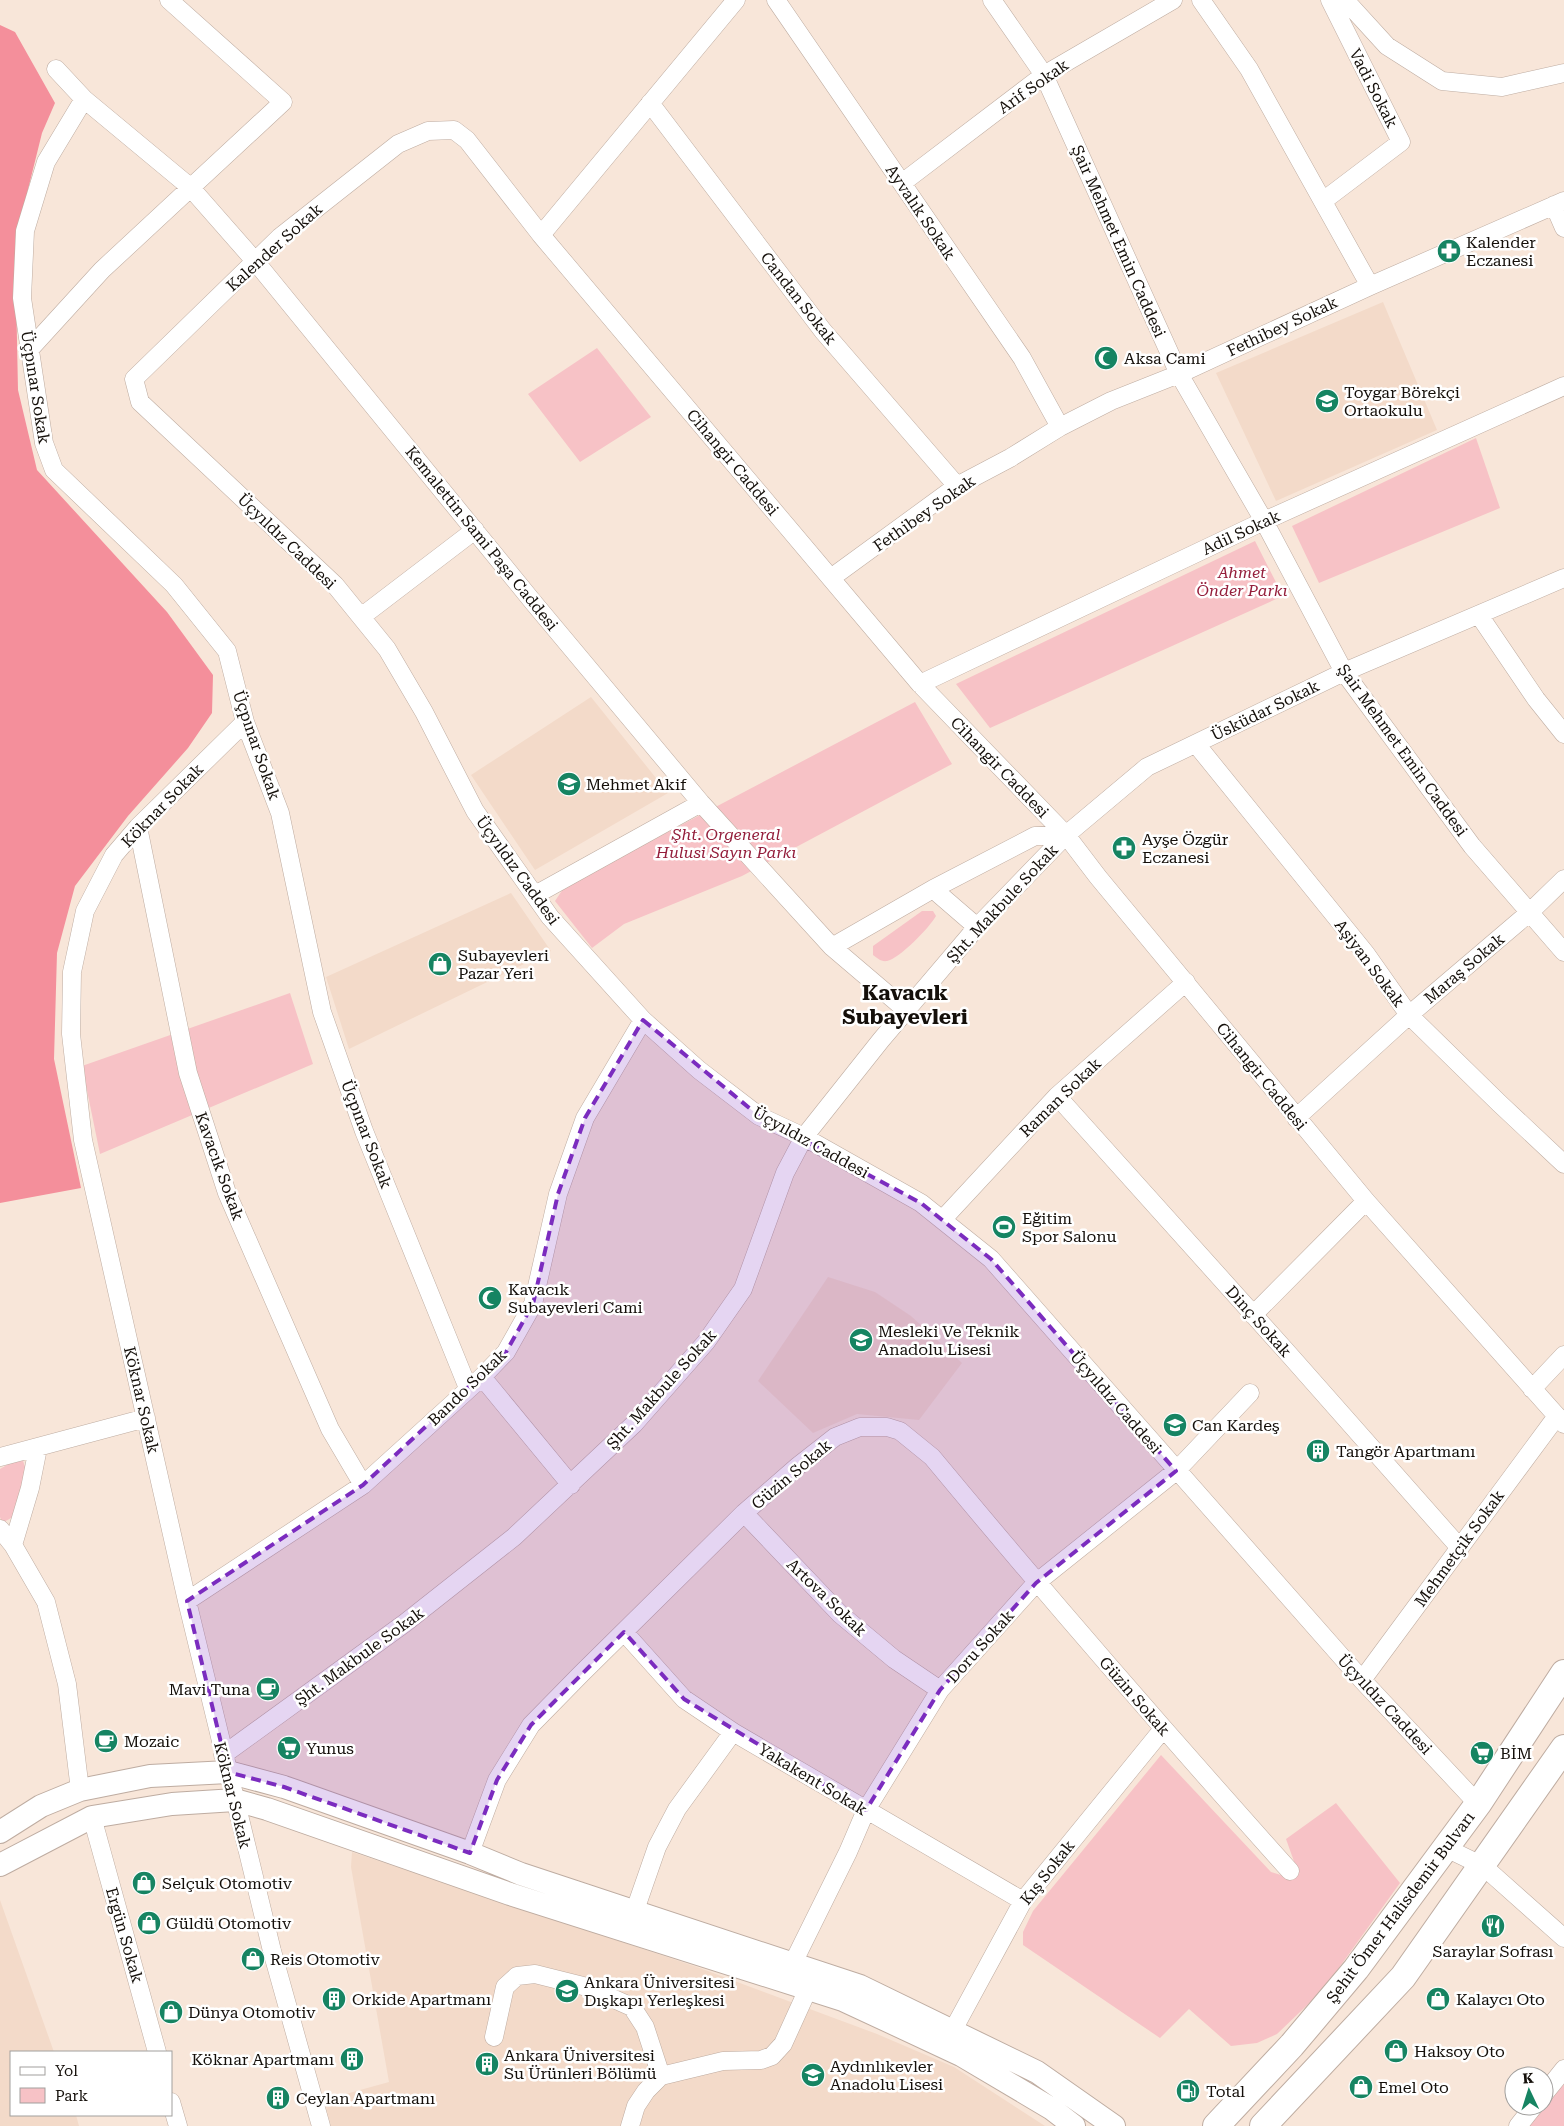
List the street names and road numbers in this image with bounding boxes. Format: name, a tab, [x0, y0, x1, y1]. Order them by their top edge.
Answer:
street label: Vadi Sokak	[1345, 45, 1402, 131]
street label: Arif Sokak	[994, 55, 1072, 118]
street label: Şair Mehmet Emin Caddesi	[1068, 142, 1170, 340]
street label: Ayvalık Sokak	[882, 161, 959, 264]
street label: Kalender Sokak	[223, 199, 326, 295]
street label: Candan Sokak	[757, 248, 841, 348]
street label: Fethibey Sokak	[1224, 292, 1341, 360]
street label: Üçpınar Sokak	[17, 329, 54, 445]
street label: Cihangir Caddesi	[683, 405, 783, 519]
street label: Kemalettin Sami Paşa Caddesi	[401, 442, 562, 634]
street label: Fethibey Sokak	[870, 471, 979, 556]
street label: Üçyıldız Caddesi	[233, 489, 340, 593]
street label: Adil Sokak	[1199, 506, 1283, 559]
street label: Şair Mehmet Emin Caddesi	[1334, 660, 1471, 840]
street label: Üsküdar Sokak	[1208, 676, 1322, 745]
street label: Üçpınar Sokak	[229, 688, 284, 803]
street label: Cihangir Caddesi	[947, 713, 1053, 822]
street label: Köknar Sokak	[118, 759, 207, 851]
street label: Üçyıldız Caddesi	[472, 812, 563, 928]
street label: Şht. Makbule Sokak	[943, 840, 1062, 966]
street label: Aşiyan Sokak	[1331, 916, 1409, 1011]
street label: Maraş Sokak	[1420, 929, 1508, 1007]
street label: Cihangir Caddesi	[1212, 1019, 1311, 1134]
street label: Raman Sokak	[1016, 1054, 1105, 1141]
street label: Üçpınar Sokak	[337, 1077, 396, 1191]
street label: Üçyıldız Caddesi	[749, 1103, 872, 1182]
street label: Kavacık Sokak	[191, 1109, 248, 1223]
street label: Dinç Sokak	[1222, 1282, 1296, 1361]
street label: Şht. Makbule Sokak	[603, 1325, 720, 1453]
street label: Köknar Sokak	[120, 1345, 163, 1456]
street label: Bando Sokak	[424, 1345, 511, 1430]
street label: Üçyıldız Caddesi	[1066, 1347, 1165, 1458]
street label: Güzin Sokak	[748, 1436, 835, 1513]
street label: Mehmetçik Sokak	[1411, 1486, 1508, 1610]
street label: Artova Sokak	[783, 1555, 870, 1640]
street label: Şht. Makbule Sokak	[291, 1603, 427, 1710]
street label: Doru Sokak	[943, 1606, 1018, 1687]
street label: Üçyıldız Caddesi	[1333, 1650, 1436, 1758]
street label: Güzin Sokak	[1095, 1653, 1174, 1740]
street label: Yakakent Sokak	[755, 1739, 871, 1819]
street label: Köknar Sokak	[210, 1740, 255, 1850]
street label: Şehit Ömer Halisdemir Bulvarı	[1322, 1808, 1479, 2007]
street label: Kış Sokak	[1016, 1836, 1079, 1908]
street label: Ergün Sokak	[102, 1885, 147, 1985]

